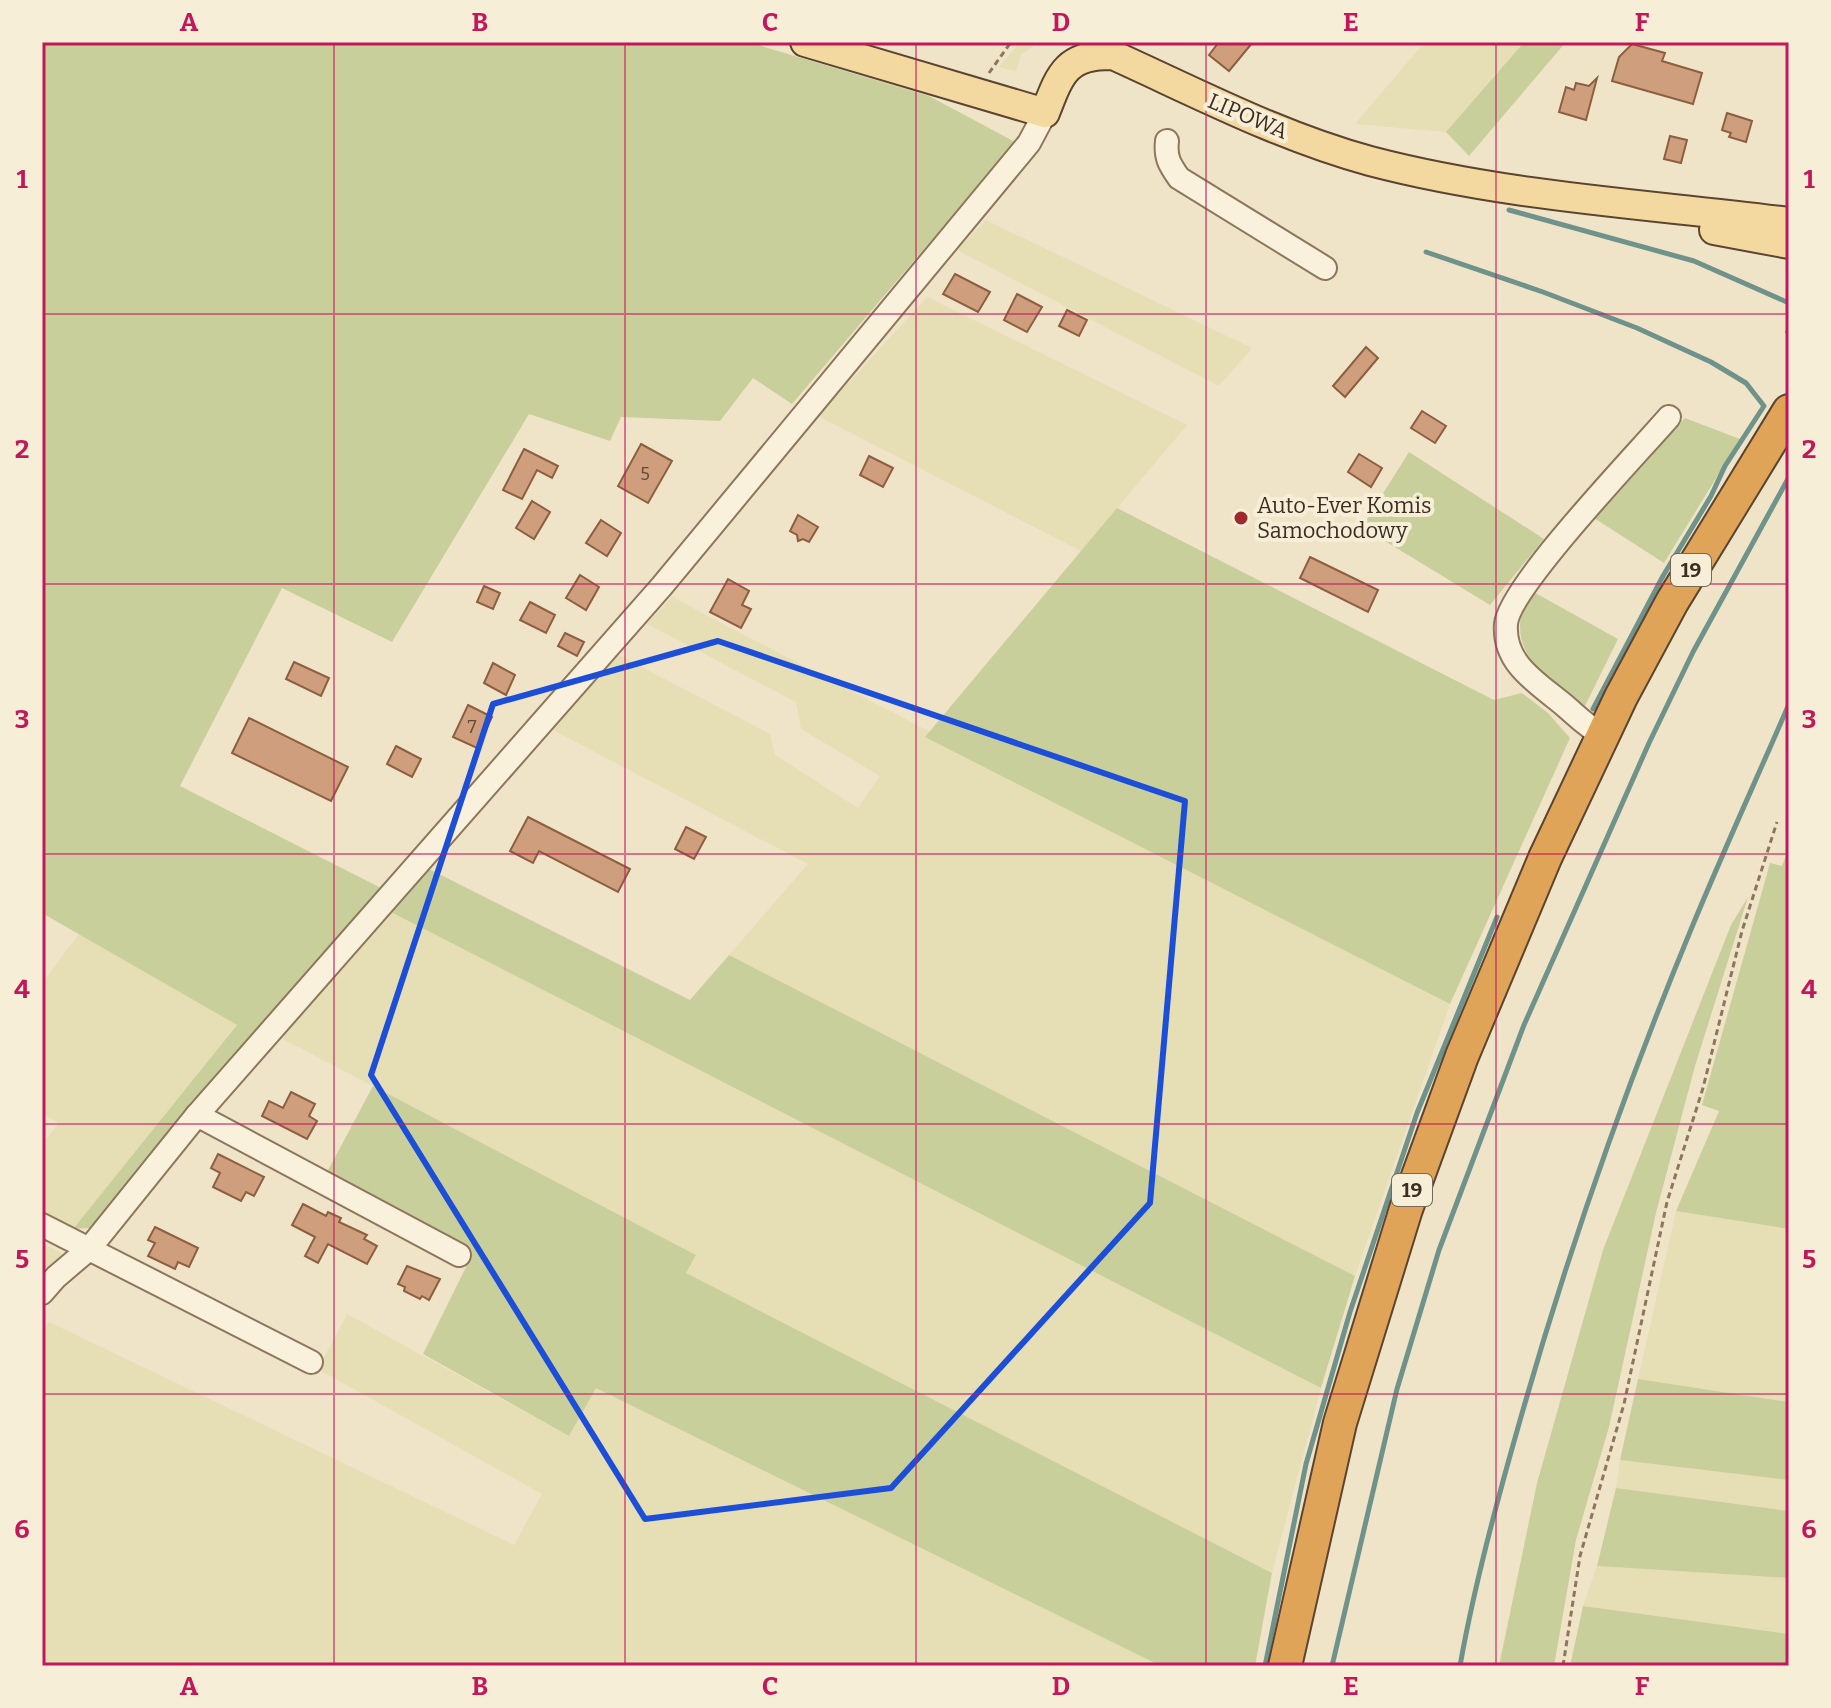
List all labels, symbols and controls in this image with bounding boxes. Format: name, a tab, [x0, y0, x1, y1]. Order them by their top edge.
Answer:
text: A	[180, 7, 199, 38]
text: B	[472, 7, 488, 38]
text: C	[762, 7, 778, 38]
text: D	[1052, 7, 1070, 38]
text: E	[1343, 7, 1359, 38]
text: F	[1635, 7, 1650, 38]
street label: LIPOWA	[1204, 87, 1292, 145]
text: 1	[16, 164, 28, 195]
text: 1	[1803, 164, 1815, 195]
text: 2	[15, 434, 29, 465]
text: 2	[1802, 434, 1816, 465]
house number: 5	[640, 463, 650, 485]
place label: Auto-Ever Komis Samochodowy	[1257, 492, 1432, 544]
marker: Auto-Ever Komis Samochodowy	[1232, 509, 1250, 527]
road number: 19	[1671, 554, 1711, 586]
text: 3	[15, 704, 29, 735]
text: 3	[1802, 704, 1816, 735]
house number: 7	[467, 716, 477, 738]
text: 4	[14, 974, 30, 1005]
text: 4	[1801, 974, 1817, 1005]
road number: 19	[1392, 1174, 1432, 1206]
text: 5	[15, 1244, 29, 1275]
text: 5	[1802, 1244, 1816, 1275]
text: 6	[14, 1514, 30, 1545]
text: 6	[1801, 1514, 1817, 1545]
text: A	[180, 1671, 199, 1702]
text: B	[472, 1671, 488, 1702]
text: C	[762, 1671, 778, 1702]
text: D	[1052, 1671, 1070, 1702]
text: E	[1343, 1671, 1359, 1702]
text: F	[1635, 1671, 1650, 1702]

